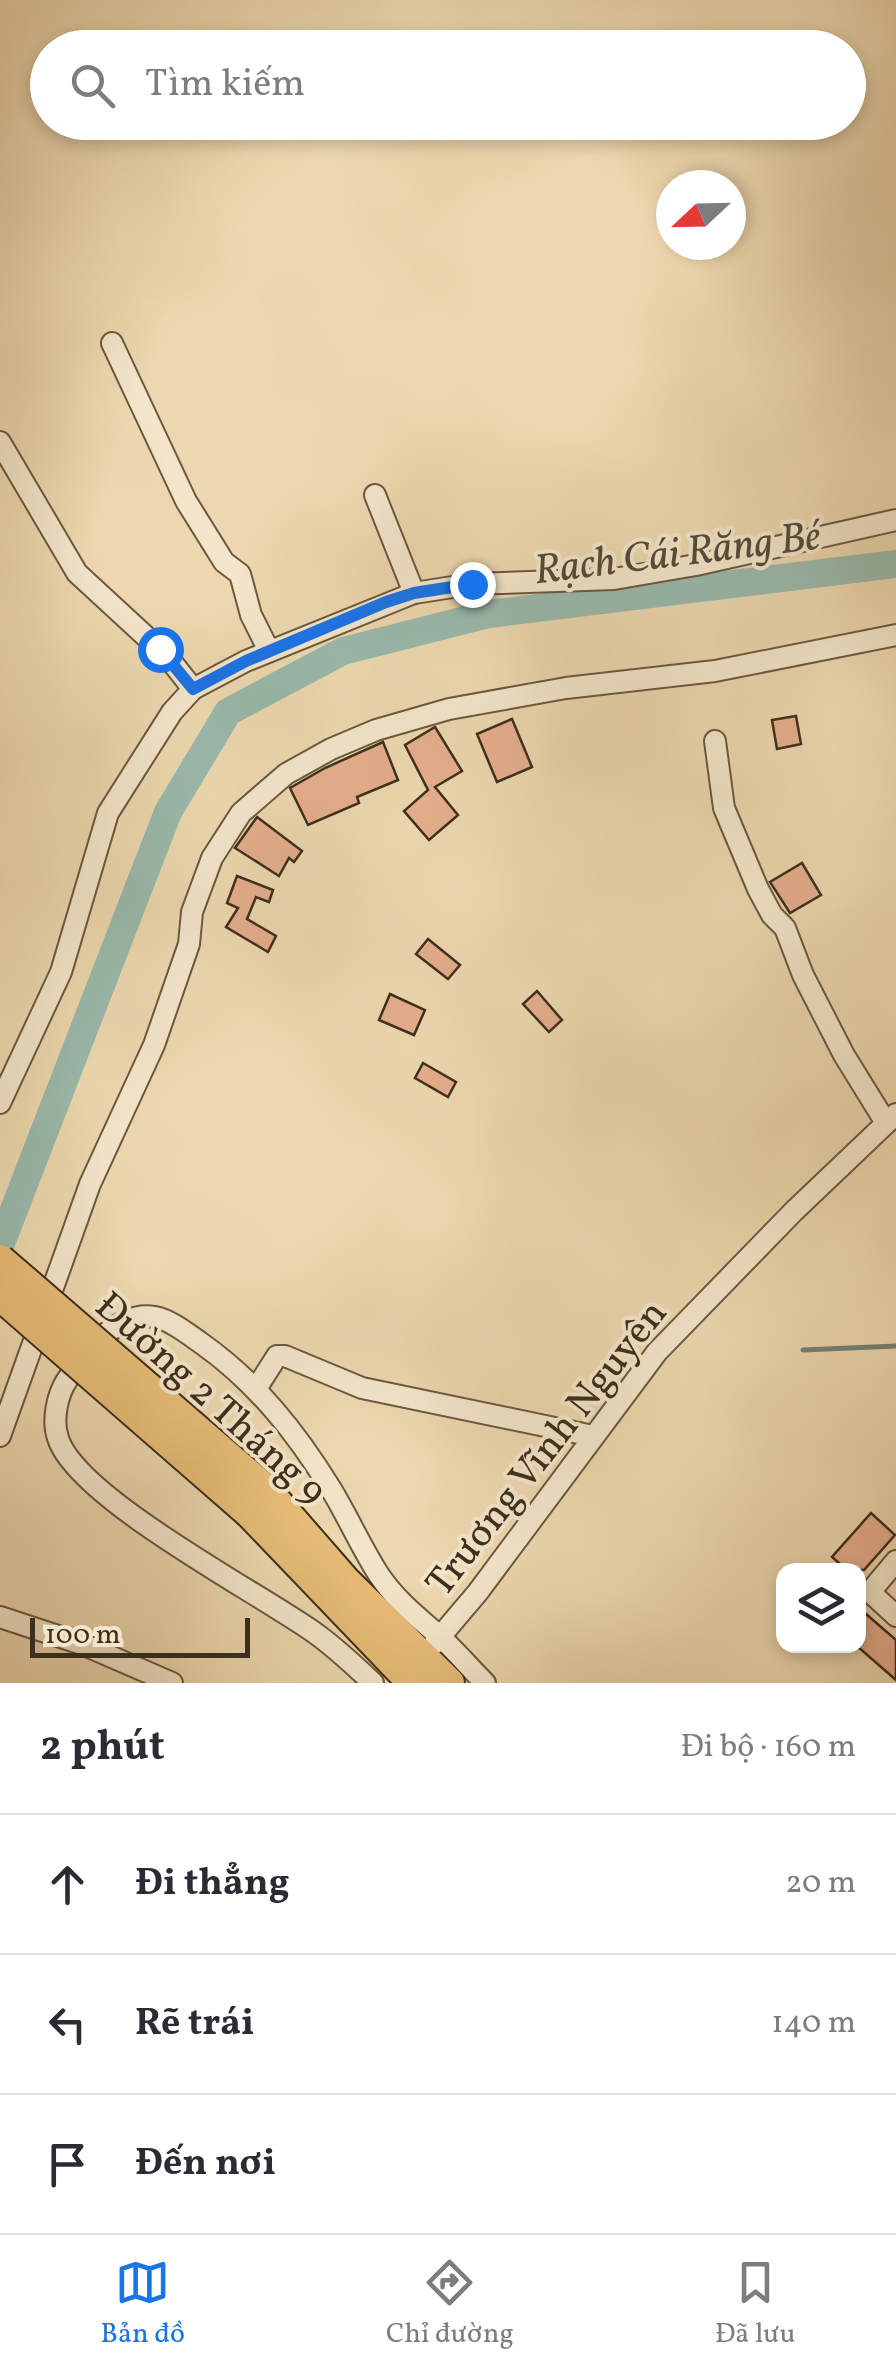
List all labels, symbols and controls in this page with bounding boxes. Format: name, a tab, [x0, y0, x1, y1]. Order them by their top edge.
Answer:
search box	[30, 30, 866, 140]
icon: search	[65, 58, 120, 113]
text: Tìm kiếm	[145, 59, 305, 112]
north arrow	[656, 170, 746, 260]
water label: Rạch Cái Răng Bé	[531, 508, 827, 602]
route end	[450, 562, 496, 608]
route start	[138, 627, 184, 673]
street label: Đường 2 Tháng 9	[81, 1280, 338, 1520]
street label: Trương Vĩnh Nguyên	[414, 1289, 682, 1610]
map controls	[776, 1563, 866, 1653]
button: layers	[776, 1563, 866, 1653]
scale bar	[30, 1613, 250, 1658]
text: 100 m	[45, 1616, 120, 1655]
text: 2 phút	[40, 1719, 165, 1778]
text: Đi bộ · 160 m	[680, 1726, 856, 1770]
icon: ahead	[40, 1857, 95, 1912]
text: Đi thẳng	[135, 1858, 290, 1911]
text: 20 m	[785, 1862, 856, 1906]
icon: left	[40, 1997, 95, 2052]
text: Rẽ trái	[135, 1998, 254, 2051]
text: 140 m	[771, 2002, 856, 2046]
icon: arrive	[40, 2137, 95, 2192]
text: Đến nơi	[135, 2138, 276, 2191]
tab: Bản đồ	[101, 2255, 185, 2354]
tab: Chỉ đường	[386, 2255, 514, 2354]
tab: Đã lưu	[715, 2255, 795, 2354]

